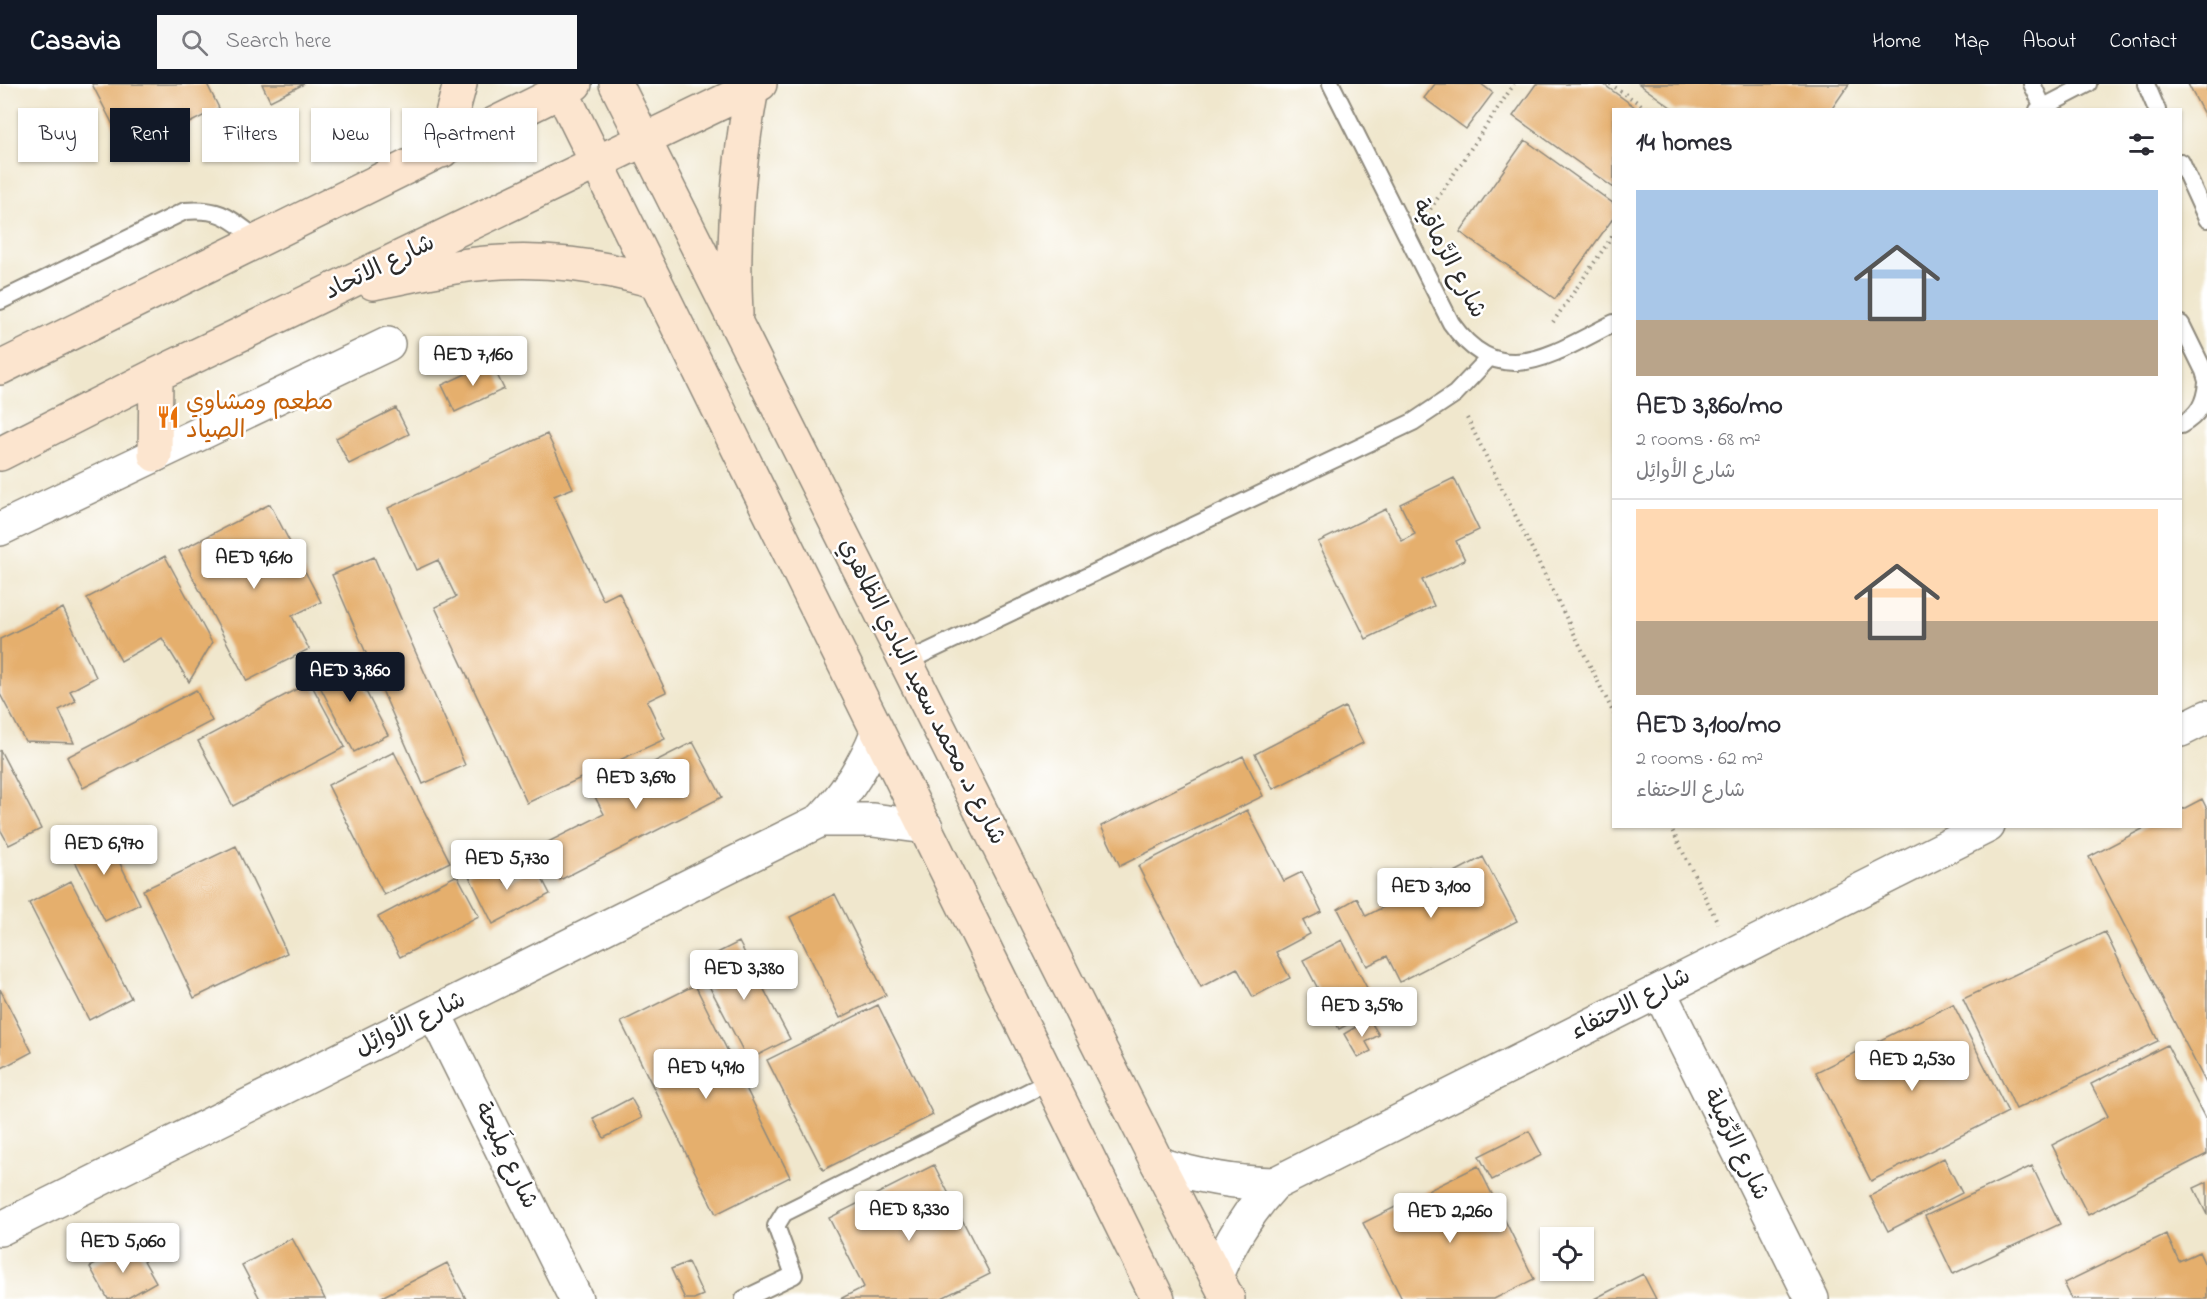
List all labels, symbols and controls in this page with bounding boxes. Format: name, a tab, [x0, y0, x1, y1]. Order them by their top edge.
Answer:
search box	[157, 15, 577, 69]
text: Casavia	[30, 22, 121, 63]
icon: search	[178, 26, 211, 59]
text: Search here	[226, 26, 331, 58]
text: Home	[1872, 27, 1921, 57]
text: Map	[1954, 27, 1989, 57]
text: About	[2022, 27, 2076, 57]
text: Contact	[2109, 27, 2177, 57]
chip: Buy	[18, 108, 98, 162]
chip: Rent	[110, 108, 190, 162]
chip: Filters	[202, 108, 299, 162]
chip: New	[311, 108, 390, 162]
chip: Apartment	[402, 108, 537, 162]
text: 14 homes	[1636, 125, 1732, 163]
icon: filters	[2125, 128, 2158, 161]
street label: شارع الرَّماقية	[1402, 193, 1494, 325]
street label: شارع الاتحاد	[319, 226, 441, 310]
icon: home	[1843, 229, 1951, 337]
pin: AED 7,160	[404, 336, 542, 387]
text: AED 7,160	[433, 341, 513, 370]
place label: مطعم ومشاوي الصياد	[186, 386, 333, 449]
text: AED 3,860/mo	[1636, 388, 1783, 426]
restaurant icon: مطعم ومشاوي الصياد	[155, 404, 181, 430]
text: 2 rooms · 68 m²	[1636, 426, 1761, 455]
text: شارع الأوائِل	[1636, 458, 1735, 487]
street label: شارع د. محمد سعيد البادي الظاهري	[828, 532, 1014, 852]
pin: AED 9,610	[185, 539, 323, 590]
text: AED 9,610	[215, 544, 293, 573]
icon: home	[1843, 548, 1951, 656]
pin: AED 3,860	[281, 652, 419, 703]
text: AED 3,860	[310, 657, 390, 686]
text: AED 3,100/mo	[1636, 707, 1781, 745]
text: 2 rooms · 62 m²	[1636, 745, 1763, 774]
pin: AED 3,690	[567, 759, 705, 810]
text: AED 3,690	[596, 764, 676, 793]
text: شارع الاحتفاء	[1636, 777, 1745, 806]
pin: AED 6,970	[35, 825, 173, 876]
text: AED 6,970	[64, 830, 144, 859]
pin: AED 5,730	[438, 840, 576, 891]
text: AED 5,730	[465, 845, 549, 874]
pin: AED 3,100	[1362, 868, 1500, 919]
text: AED 3,100	[1391, 873, 1471, 902]
pin: AED 3,380	[675, 950, 813, 1001]
text: AED 3,380	[704, 955, 784, 984]
street label: شارع الاحتفاء	[1565, 960, 1697, 1050]
street label: شارع الأوائِل	[349, 981, 472, 1067]
pin: AED 3,590	[1293, 987, 1431, 1038]
text: AED 3,590	[1321, 992, 1403, 1021]
pin: AED 2,530	[1843, 1041, 1981, 1092]
text: AED 2,530	[1869, 1046, 1955, 1075]
pin: AED 4,910	[637, 1049, 775, 1100]
text: AED 4,910	[668, 1054, 744, 1083]
street label: شارع الرِّمَيلة	[1693, 1083, 1777, 1207]
street label: شارع مِلَيحة	[464, 1096, 547, 1215]
pin: AED 8,330	[840, 1191, 978, 1242]
pin: AED 2,260	[1381, 1193, 1519, 1244]
text: AED 8,330	[869, 1196, 949, 1225]
text: AED 2,260	[1408, 1198, 1492, 1227]
pin: AED 5,060	[54, 1223, 192, 1274]
map controls	[1540, 1227, 1594, 1281]
button: locate	[1540, 1227, 1594, 1281]
text: AED 5,060	[80, 1228, 166, 1257]

